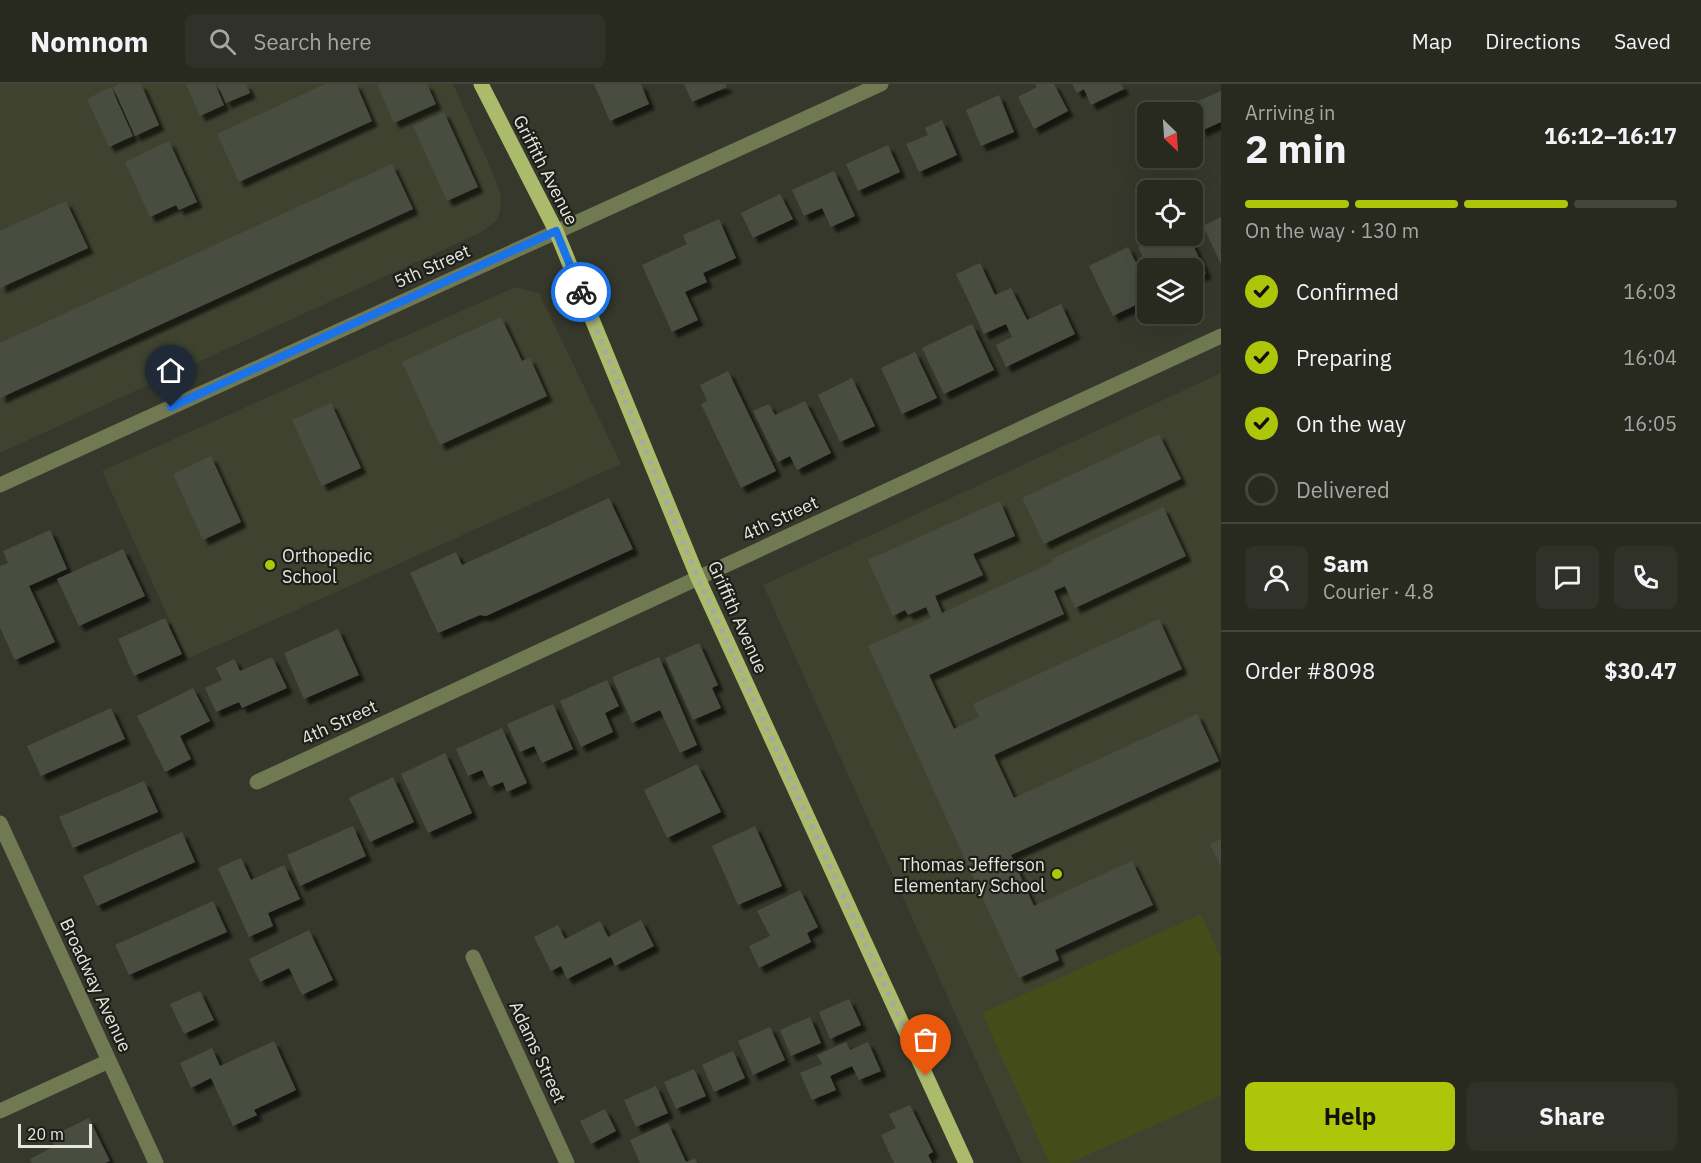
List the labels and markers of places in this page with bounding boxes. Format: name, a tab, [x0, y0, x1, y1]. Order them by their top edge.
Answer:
pin	[145, 345, 196, 407]
place label: Orthopedic School	[282, 544, 372, 588]
marker: Orthopedic School	[263, 558, 277, 572]
place label: Thomas Jefferson Elementary School	[893, 853, 1045, 897]
marker: Thomas Jefferson Elementary School	[1050, 867, 1064, 881]
pin	[900, 1014, 951, 1076]

